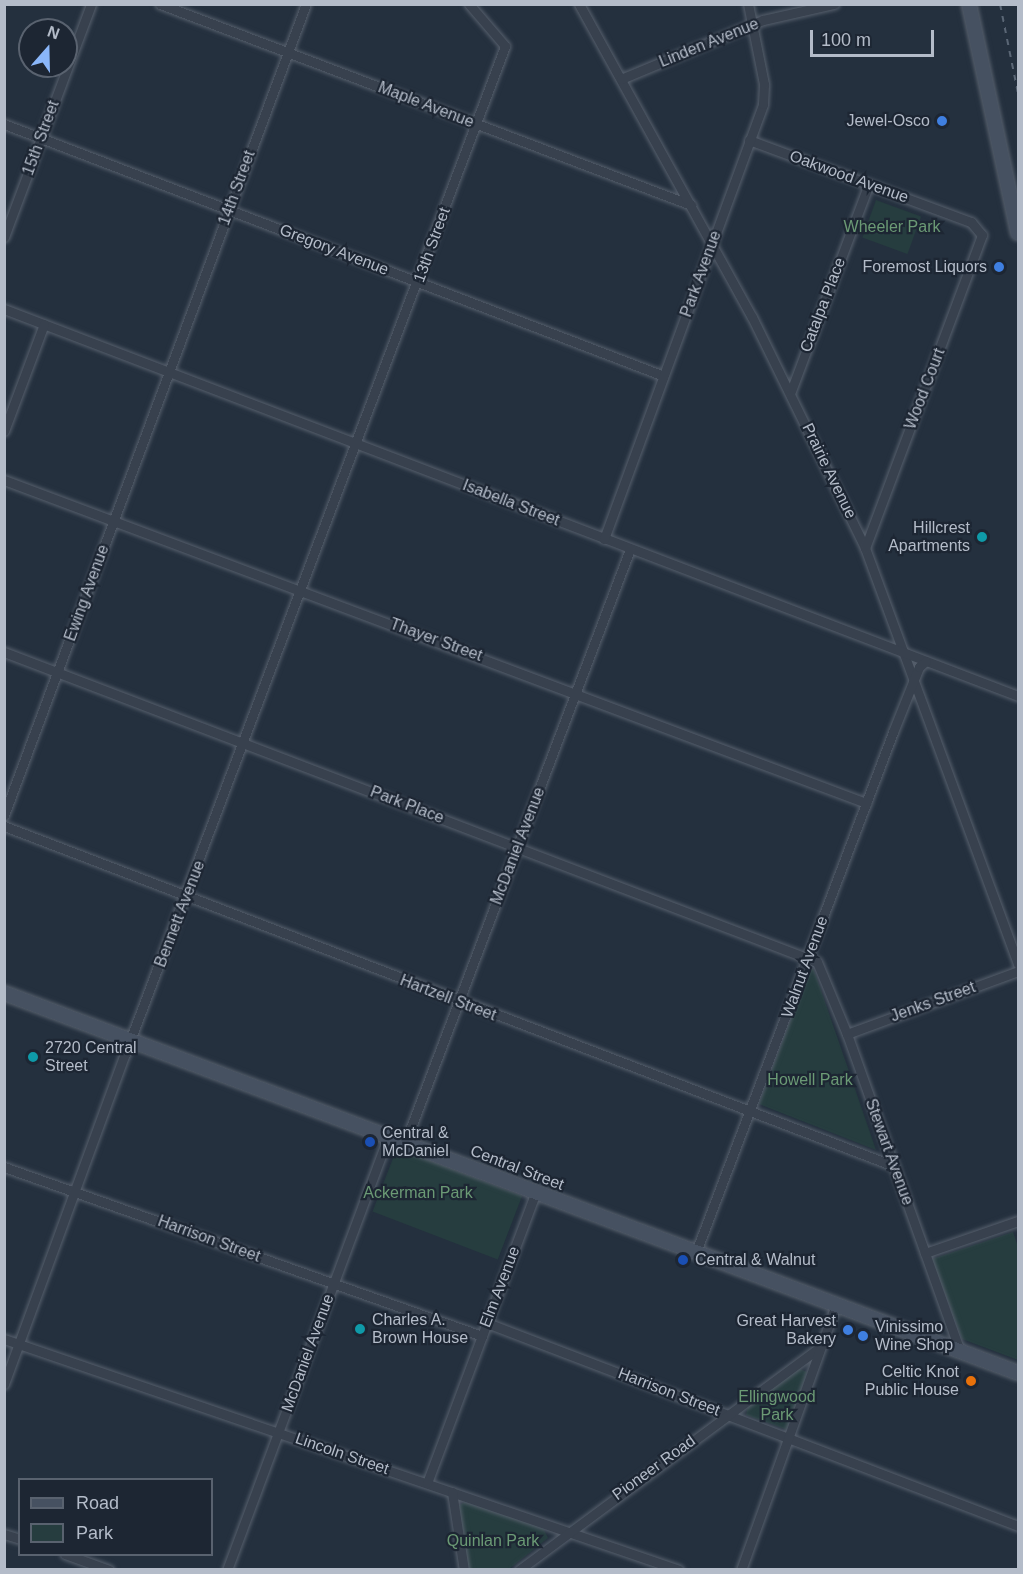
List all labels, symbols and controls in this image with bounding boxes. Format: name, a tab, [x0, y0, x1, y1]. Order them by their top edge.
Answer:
street label: Linden Avenue	[656, 14, 762, 72]
north arrow	[18, 18, 78, 78]
scale bar	[813, 18, 938, 56]
text: N	[45, 23, 62, 42]
text: 100 m	[821, 30, 871, 50]
street label: Maple Avenue	[375, 78, 477, 132]
street label: 15th Street	[19, 98, 63, 178]
place label: Jewel-Osco	[846, 111, 930, 131]
marker: Jewel-Osco	[935, 114, 949, 128]
street label: Oakwood Avenue	[787, 146, 911, 208]
street label: 14th Street	[215, 148, 259, 228]
street label: 13th Street	[410, 205, 454, 285]
park label: Wheeler Park	[844, 217, 940, 237]
street label: Gregory Avenue	[276, 220, 392, 280]
street label: Park Avenue	[676, 228, 726, 320]
street label: Catalpa Place	[796, 255, 850, 355]
place label: Foremost Liquors	[863, 257, 987, 277]
marker: Foremost Liquors	[992, 260, 1006, 274]
street label: Wood Court	[901, 346, 949, 432]
street label: Prairie Avenue	[797, 420, 861, 522]
street label: Isabella Street	[460, 476, 562, 530]
place label: Hillcrest Apartments	[888, 518, 970, 556]
marker: Hillcrest Apartments	[975, 530, 989, 544]
street label: Ewing Avenue	[61, 542, 113, 644]
street label: Thayer Street	[387, 614, 485, 666]
street label: Park Place	[367, 782, 447, 828]
street label: McDaniel Avenue	[487, 784, 549, 908]
street label: Bennett Avenue	[151, 858, 209, 970]
street label: Walnut Avenue	[778, 913, 832, 1021]
street label: Hartzell Street	[397, 971, 499, 1025]
street label: Jenks Street	[888, 978, 978, 1026]
place label: 2720 Central Street	[45, 1038, 137, 1076]
marker: 2720 Central Street	[26, 1050, 40, 1064]
park label: Howell Park	[767, 1070, 853, 1090]
street label: Stewart Avenue	[861, 1096, 917, 1208]
place label: Central & McDaniel	[382, 1123, 449, 1161]
marker: Central & McDaniel	[363, 1135, 377, 1149]
street label: Central Street	[467, 1141, 567, 1195]
park label: Ackerman Park	[363, 1183, 473, 1203]
street label: Harrison Street	[155, 1212, 263, 1266]
street label: Elm Avenue	[476, 1243, 524, 1331]
place label: Central & Walnut	[695, 1250, 815, 1270]
marker: Central & Walnut	[676, 1253, 690, 1267]
street label: McDaniel Avenue	[278, 1291, 338, 1415]
place label: Charles A. Brown House	[372, 1310, 468, 1348]
place label: Great Harvest Bakery	[736, 1311, 836, 1349]
place label: Vinissimo Wine Shop	[875, 1317, 953, 1355]
marker: Charles A. Brown House	[353, 1322, 367, 1336]
marker: Great Harvest Bakery	[841, 1323, 855, 1337]
marker: Vinissimo Wine Shop	[856, 1329, 870, 1343]
place label: Celtic Knot Public House	[865, 1362, 959, 1400]
street label: Harrison Street	[615, 1364, 723, 1420]
marker: Celtic Knot Public House	[964, 1374, 978, 1388]
park label: Ellingwood Park	[738, 1387, 816, 1425]
street label: Lincoln Street	[293, 1429, 391, 1479]
street label: Pioneer Road	[609, 1431, 699, 1505]
legend	[18, 1478, 213, 1556]
text: Road	[76, 1493, 119, 1513]
text: Park	[76, 1523, 113, 1543]
park label: Quinlan Park	[447, 1531, 539, 1551]

